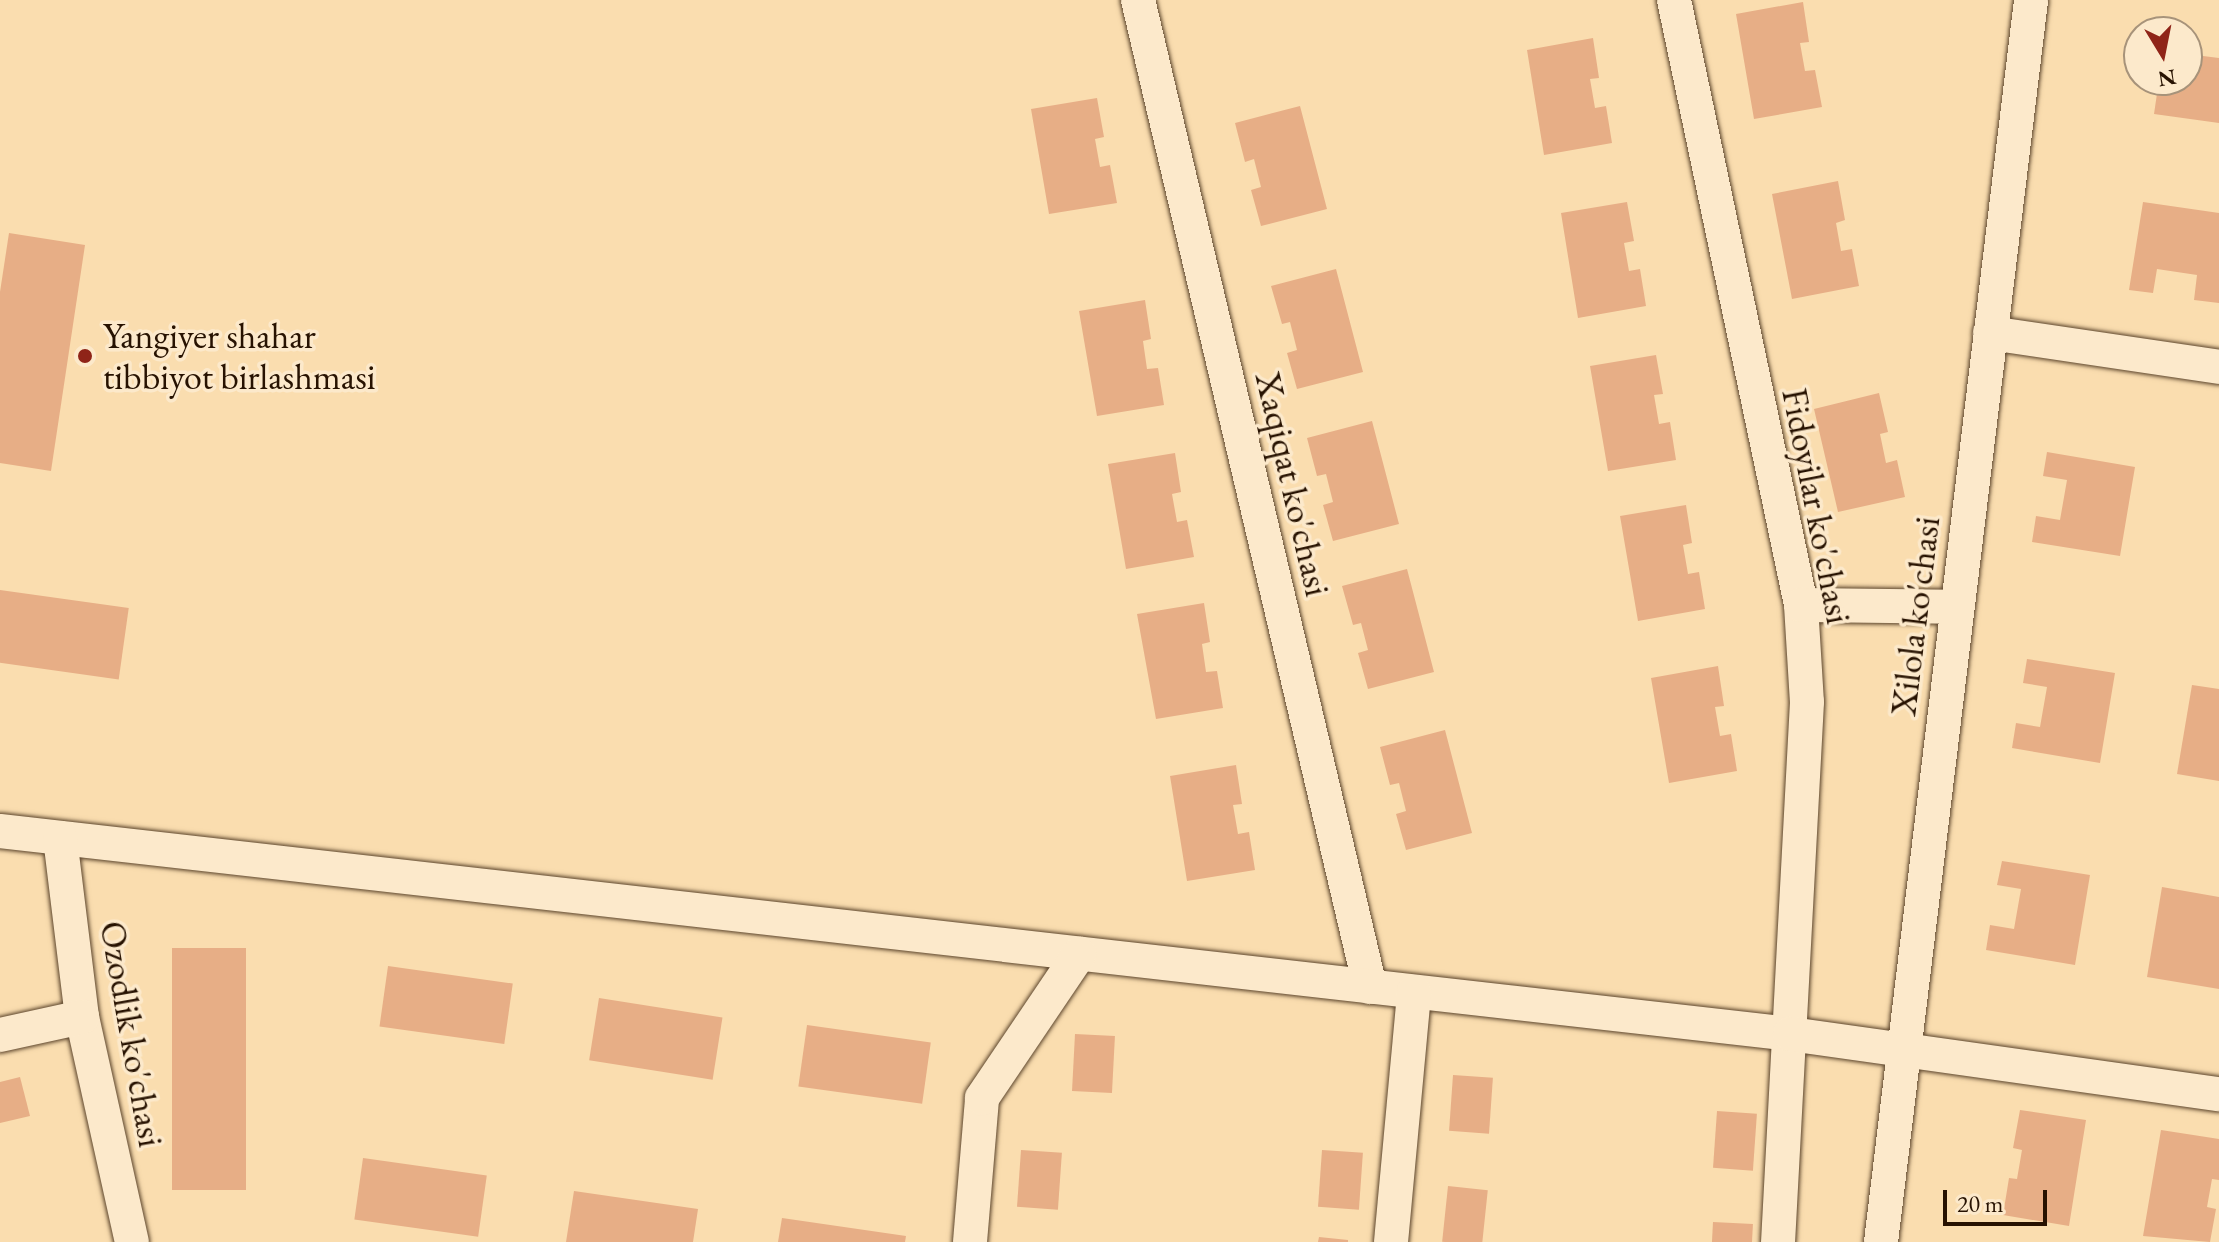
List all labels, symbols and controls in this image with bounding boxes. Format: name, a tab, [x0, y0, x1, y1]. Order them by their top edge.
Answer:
north arrow	[2123, 16, 2203, 96]
text: N	[2156, 62, 2178, 94]
place label: Yangiyer shahar tibbiyot birlashmasi	[103, 313, 376, 398]
marker: Yangiyer shahar tibbiyot birlashmasi	[74, 345, 96, 367]
street label: Xaqiqat ko'chasi	[1246, 368, 1340, 600]
street label: Fidoyilar ko'chasi	[1773, 385, 1861, 627]
street label: Xilola ko'chasi	[1881, 514, 1949, 718]
street label: Ozodlik ko'chasi	[91, 918, 173, 1150]
scale bar	[1947, 1174, 2051, 1224]
text: 20 m	[1957, 1188, 2004, 1219]

